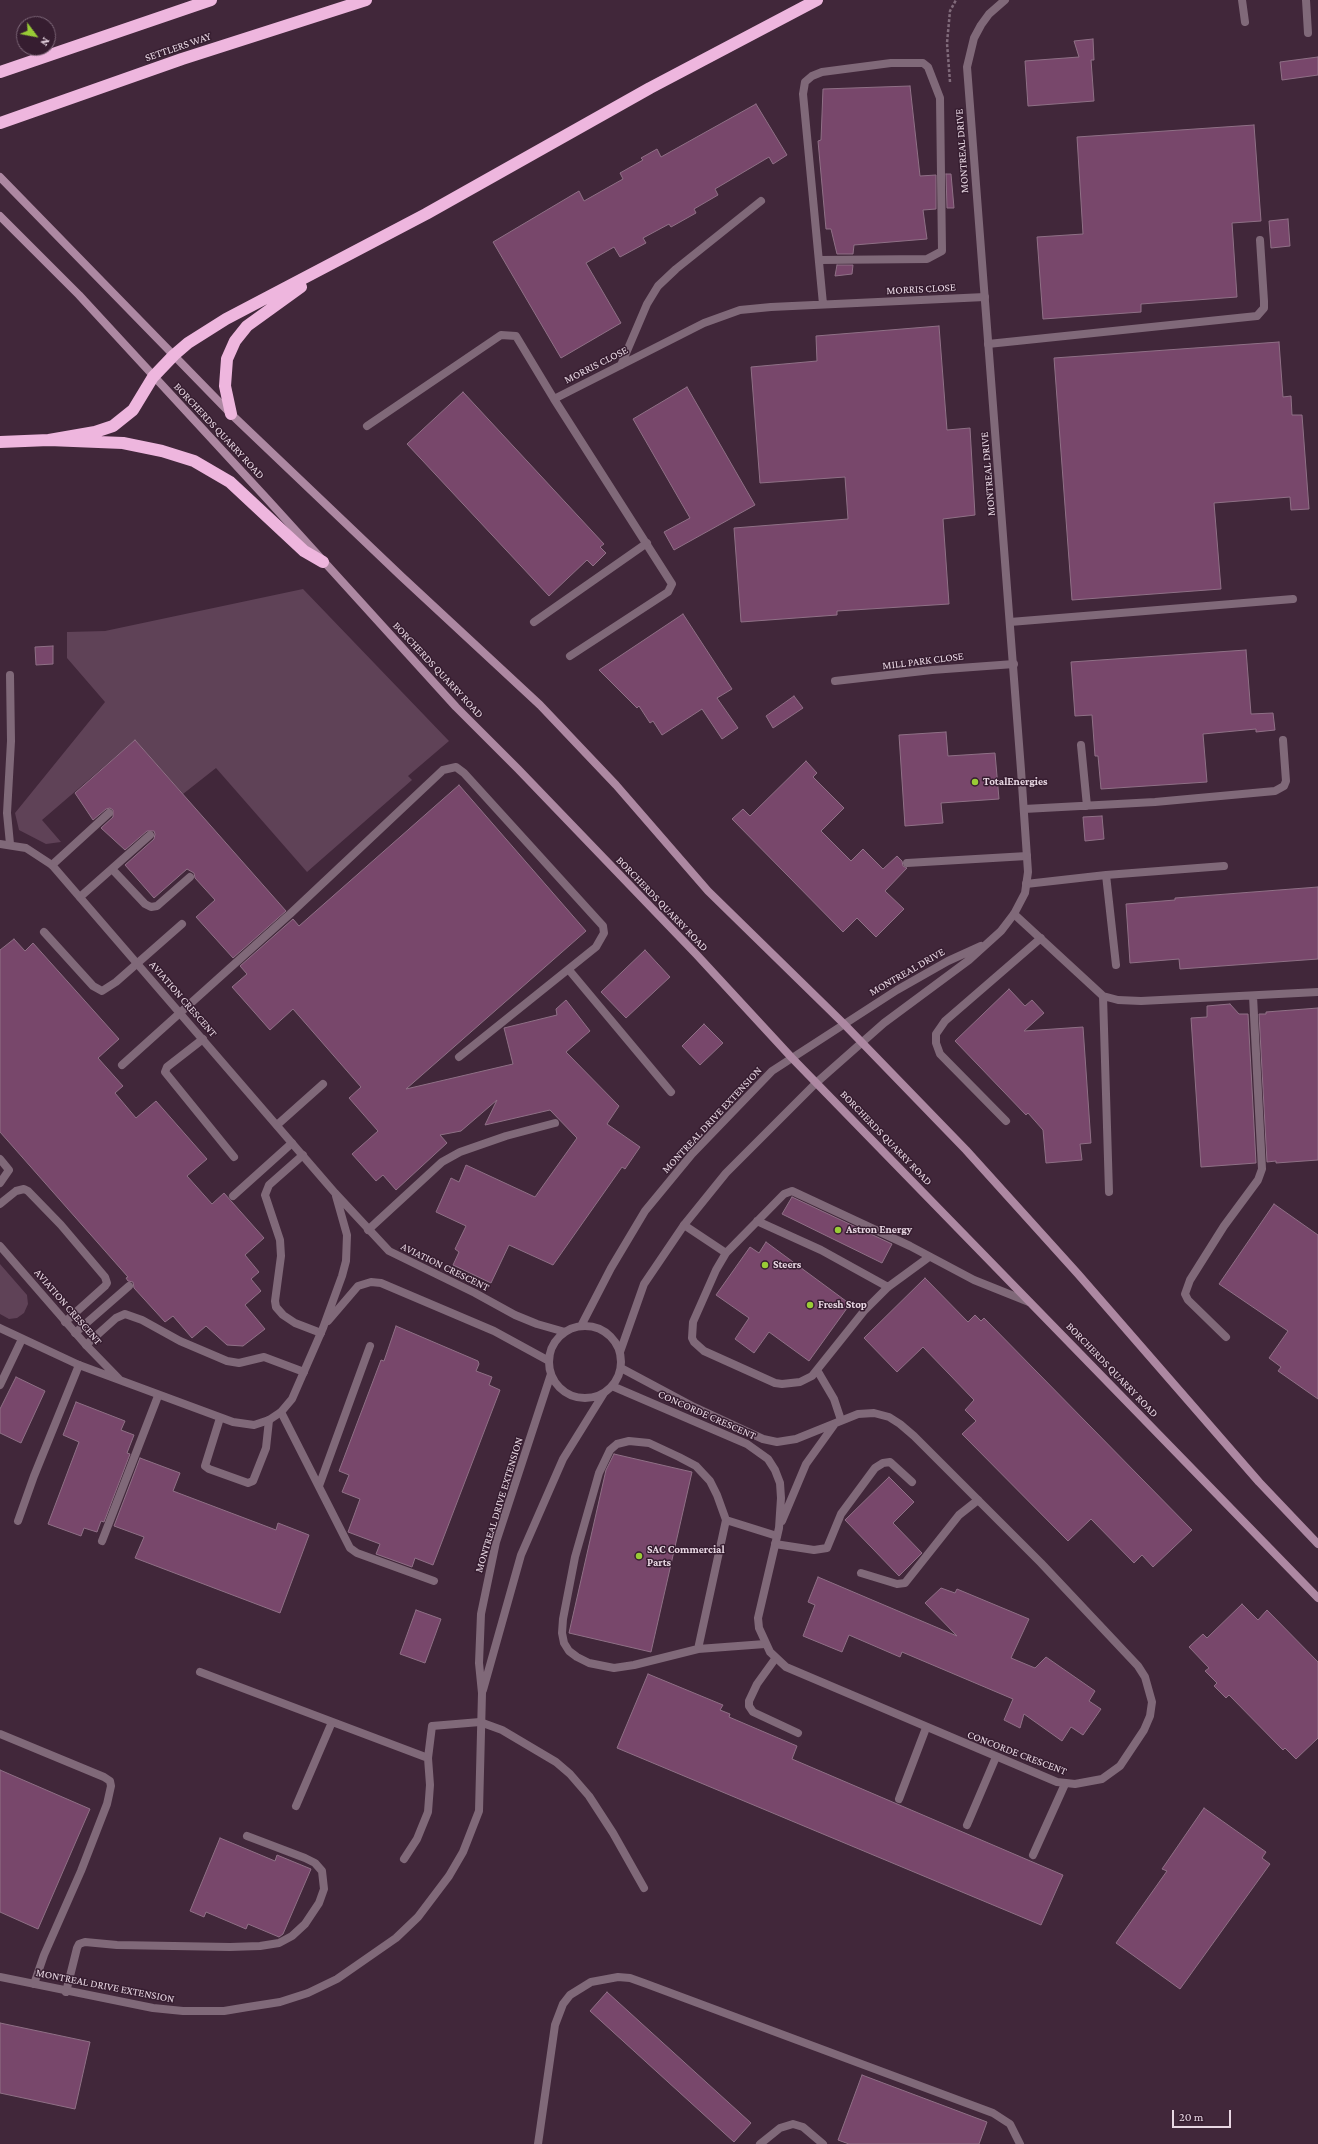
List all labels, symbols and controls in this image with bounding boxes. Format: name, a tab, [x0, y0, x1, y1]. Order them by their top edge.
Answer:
north arrow	[16, 16, 56, 56]
street label: SETTLERS WAY	[143, 30, 213, 64]
text: N	[38, 35, 52, 48]
street label: MONTREAL DRIVE	[952, 108, 972, 194]
street label: MORRIS CLOSE	[886, 281, 956, 297]
street label: MORRIS CLOSE	[562, 343, 630, 387]
street label: BORCHERDS QUARRY ROAD	[171, 380, 267, 482]
street label: MONTREAL DRIVE	[978, 431, 998, 517]
street label: BORCHERDS QUARRY ROAD	[390, 619, 486, 721]
street label: MILL PARK CLOSE	[882, 649, 964, 673]
place label: TotalEnergies	[983, 775, 1048, 789]
marker: TotalEnergies	[970, 777, 980, 787]
street label: BORCHERDS QUARRY ROAD	[613, 854, 711, 954]
street label: MONTREAL DRIVE	[867, 945, 947, 999]
street label: AVIATION CRESCENT	[146, 958, 220, 1040]
street label: MONTREAL DRIVE EXTENSION	[659, 1064, 765, 1176]
street label: BORCHERDS QUARRY ROAD	[837, 1088, 935, 1188]
place label: Astron Energy	[846, 1223, 912, 1237]
marker: Astron Energy	[833, 1225, 843, 1235]
street label: AVIATION CRESCENT	[399, 1240, 491, 1294]
place label: Steers	[773, 1258, 801, 1272]
marker: Steers	[760, 1260, 770, 1270]
street label: AVIATION CRESCENT	[31, 1266, 105, 1348]
place label: Fresh Stop	[818, 1298, 867, 1312]
marker: Fresh Stop	[805, 1300, 815, 1310]
street label: BORCHERDS QUARRY ROAD	[1063, 1320, 1161, 1420]
street label: CONCORDE CRESCENT	[656, 1387, 758, 1443]
street label: MONTREAL DRIVE EXTENSION	[472, 1436, 526, 1574]
place label: SAC Commercial Parts	[647, 1543, 725, 1569]
marker: SAC Commercial Parts	[634, 1551, 644, 1561]
street label: CONCORDE CRESCENT	[965, 1728, 1069, 1778]
street label: MONTREAL DRIVE EXTENSION	[35, 1966, 175, 2006]
scale bar	[1174, 2102, 1233, 2128]
text: 20 m	[1179, 2110, 1203, 2124]

